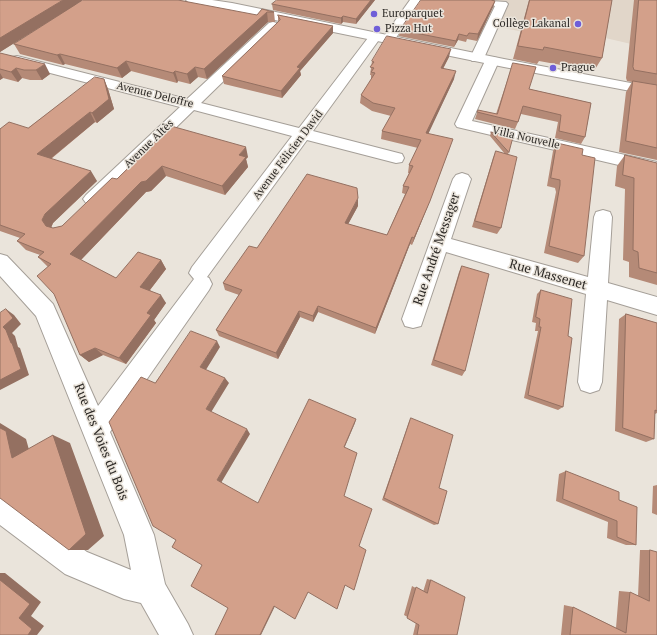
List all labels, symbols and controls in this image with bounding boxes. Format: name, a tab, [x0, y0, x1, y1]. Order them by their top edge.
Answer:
place label: Europarquet	[382, 7, 443, 21]
marker: Europarquet	[369, 9, 379, 19]
place label: Collège Lakanal	[493, 17, 570, 31]
marker: Collège Lakanal	[573, 19, 583, 29]
place label: Pizza Hut	[385, 22, 432, 36]
marker: Pizza Hut	[372, 24, 382, 34]
place label: Prague	[561, 61, 595, 75]
marker: Prague	[548, 63, 558, 73]
street label: Avenue Deloffre	[115, 79, 195, 111]
street label: Avenue Félicien David	[250, 108, 326, 202]
street label: Avenue Altès	[121, 117, 177, 171]
street label: Villa Nouvelle	[491, 124, 561, 152]
street label: Rue André Messager	[410, 191, 464, 307]
street label: Rue Massenet	[507, 256, 589, 294]
street label: Rue des Voies du Bois	[70, 381, 132, 503]

